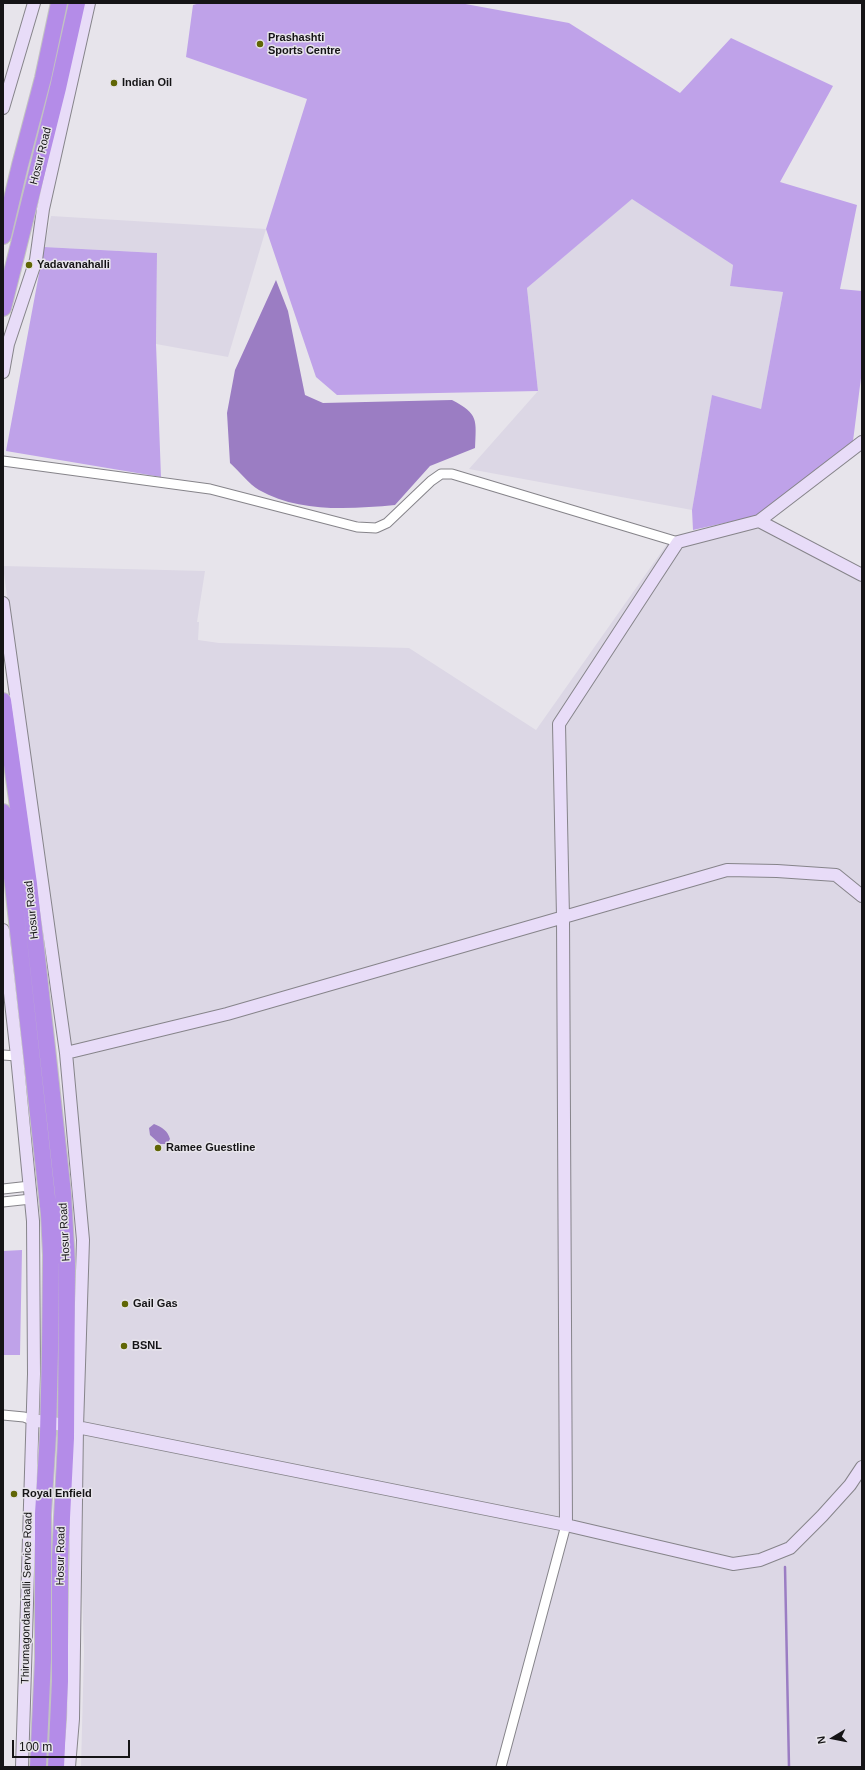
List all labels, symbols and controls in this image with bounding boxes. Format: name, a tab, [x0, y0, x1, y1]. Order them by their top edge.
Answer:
place label: Prashashti Sports Centre	[268, 31, 341, 57]
marker: Prashashti Sports Centre	[255, 39, 265, 49]
place label: Indian Oil	[122, 76, 172, 90]
marker: Indian Oil	[109, 78, 119, 88]
street label: Hosur Road	[27, 126, 55, 186]
place label: Yadavanahalli	[37, 258, 110, 272]
marker: Yadavanahalli	[24, 260, 34, 270]
street label: Hosur Road	[22, 880, 42, 940]
place label: Ramee Guestline	[166, 1141, 255, 1155]
marker: Ramee Guestline	[153, 1143, 163, 1153]
street label: Hosur Road	[57, 1202, 73, 1262]
place label: Gail Gas	[133, 1297, 178, 1311]
marker: Gail Gas	[120, 1299, 130, 1309]
place label: BSNL	[132, 1339, 162, 1353]
marker: BSNL	[119, 1341, 129, 1351]
place label: Royal Enfield	[22, 1487, 92, 1501]
marker: Royal Enfield	[9, 1489, 19, 1499]
street label: Thirumagondanahalli Service Road	[19, 1512, 35, 1684]
street label: Hosur Road	[54, 1527, 68, 1585]
north arrow	[813, 1718, 853, 1758]
scale bar	[14, 1732, 132, 1758]
text: N	[815, 1735, 828, 1745]
text: 100 m	[19, 1740, 52, 1754]

